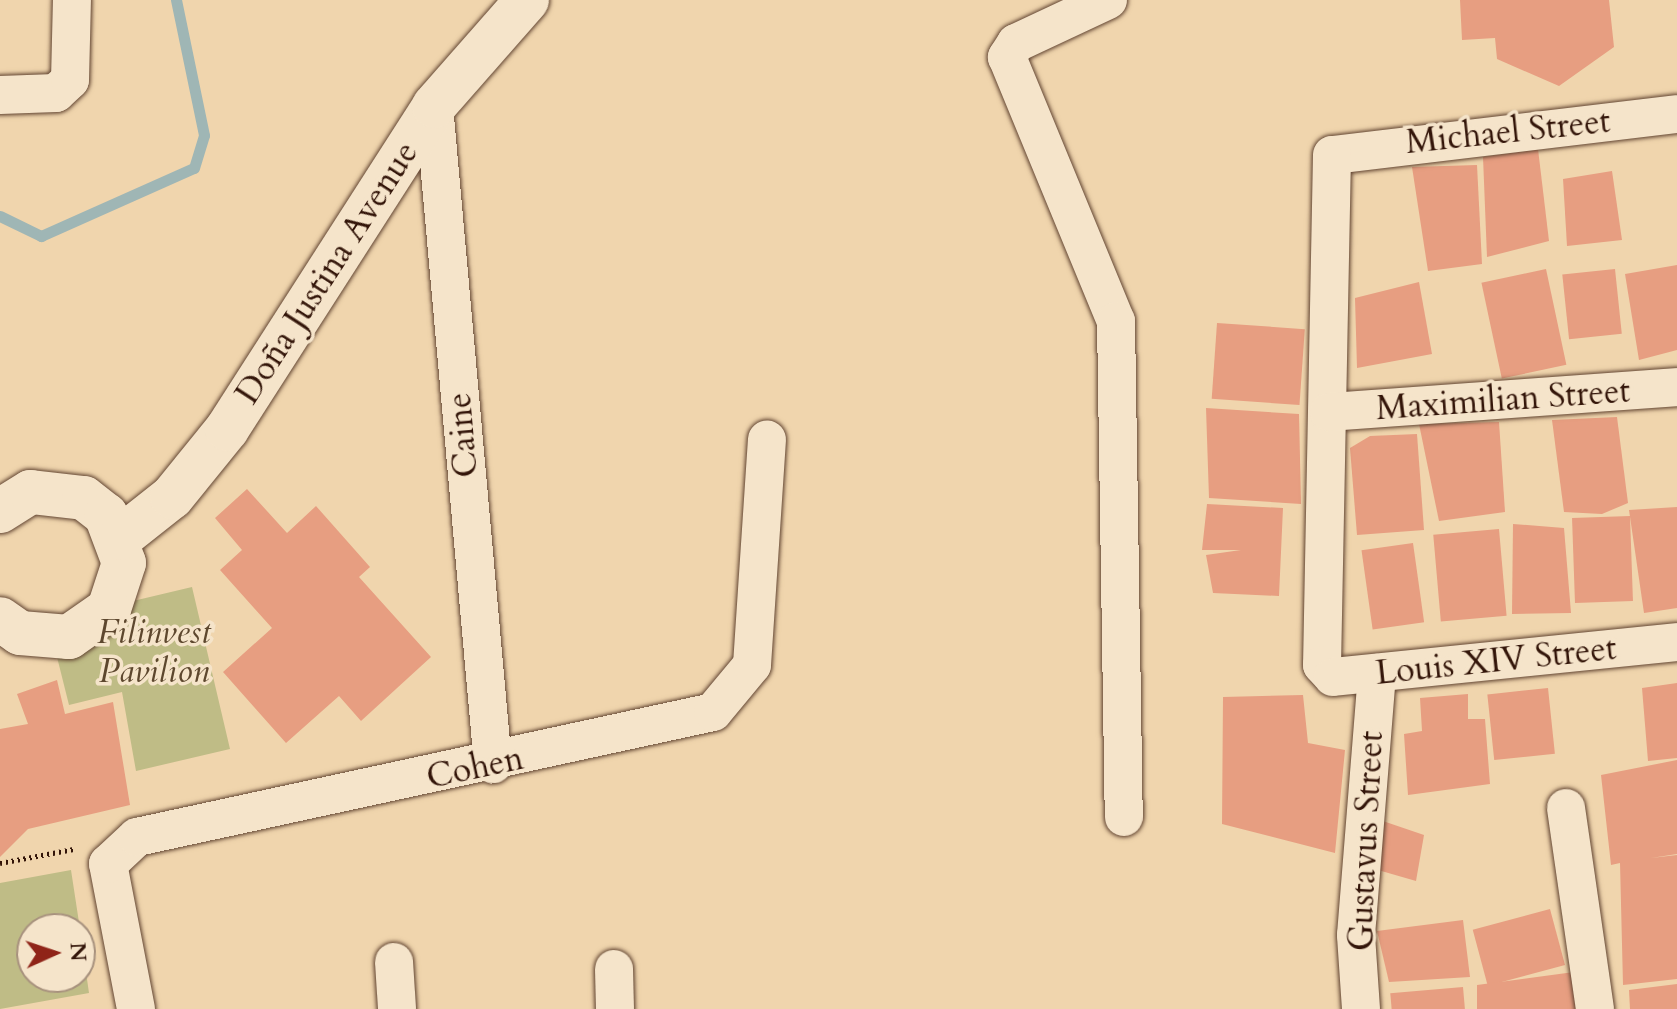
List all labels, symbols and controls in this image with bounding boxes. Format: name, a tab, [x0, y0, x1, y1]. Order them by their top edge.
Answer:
street label: Michael Street	[1404, 101, 1612, 163]
street label: Doña Justina Avenue	[227, 134, 427, 412]
street label: Maximilian Street	[1375, 371, 1631, 429]
street label: Caine	[439, 391, 487, 479]
park label: Filinvest Pavilion	[97, 612, 211, 692]
street label: Louis XIV Street	[1374, 628, 1618, 694]
street label: Gustavus Street	[1340, 730, 1392, 952]
street label: Cohen	[423, 738, 527, 798]
north arrow	[16, 913, 96, 993]
text: N	[62, 942, 93, 962]

